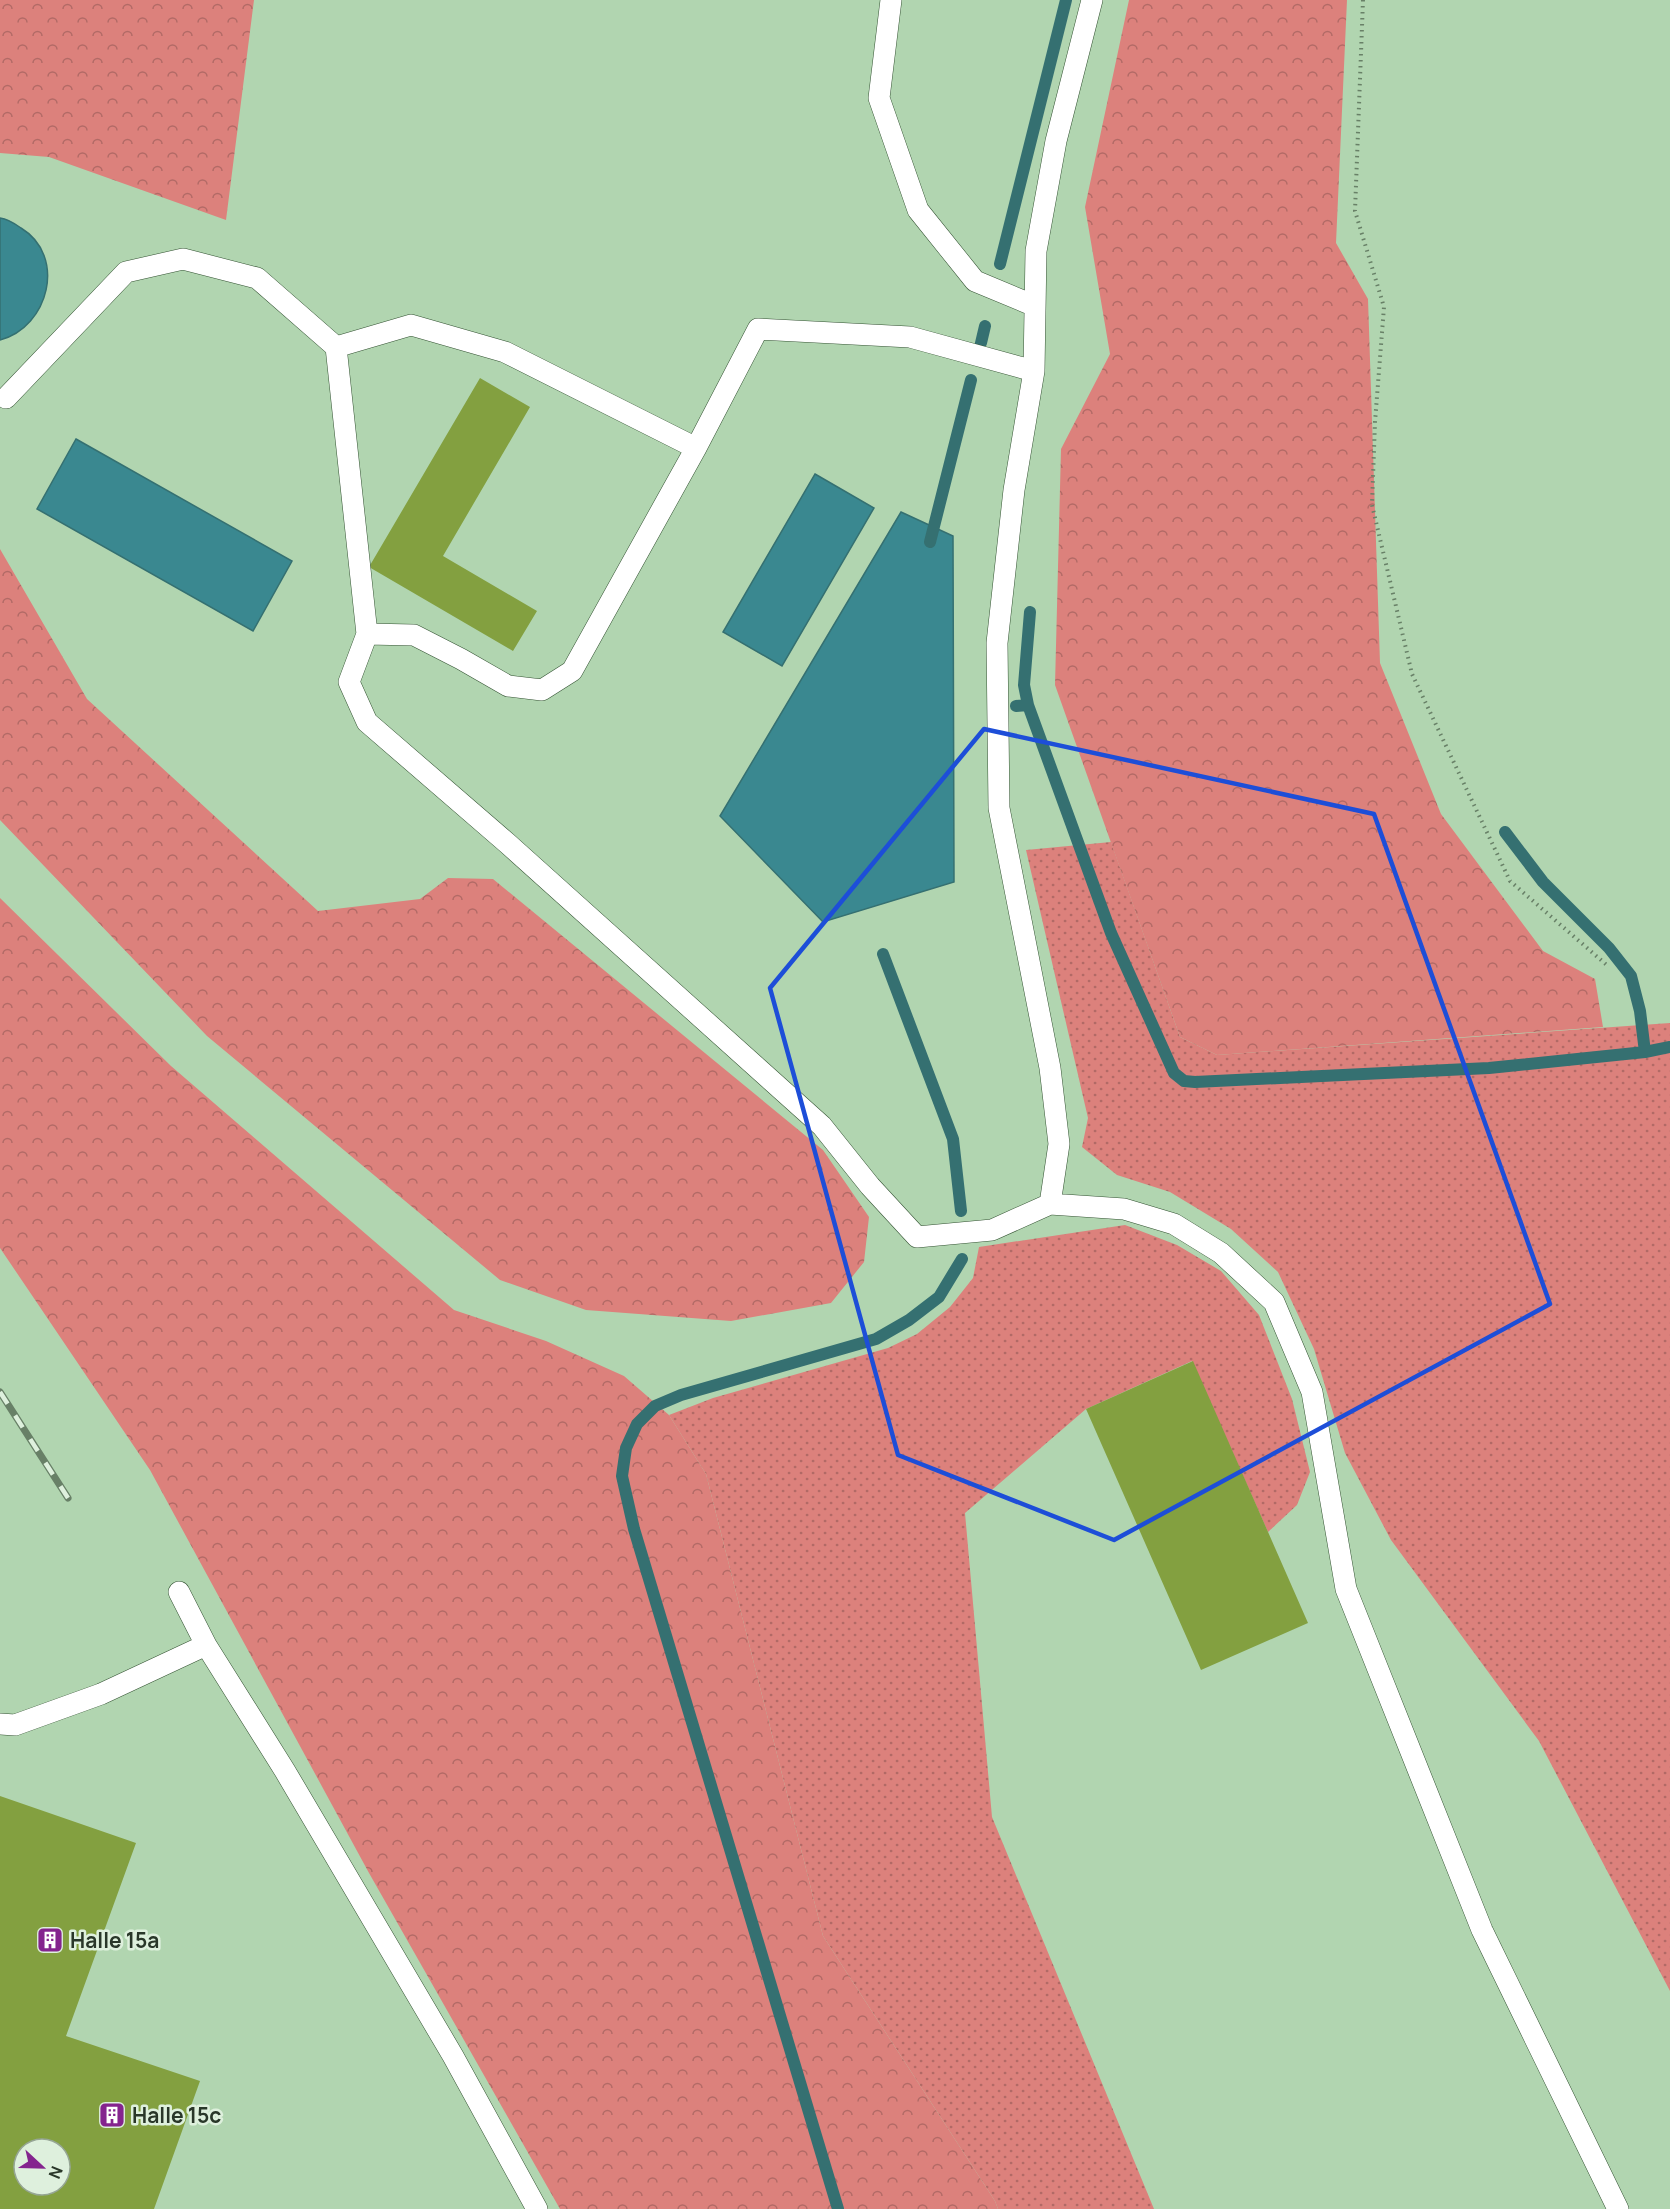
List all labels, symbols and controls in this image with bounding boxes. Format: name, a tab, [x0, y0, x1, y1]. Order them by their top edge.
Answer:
building icon: Halle 15a	[35, 1925, 65, 1955]
place label: Halle 15a	[70, 1926, 159, 1954]
building icon: Halle 15c	[97, 2100, 127, 2130]
place label: Halle 15c	[132, 2101, 221, 2129]
north arrow	[12, 2137, 72, 2197]
text: N	[44, 2163, 68, 2182]

